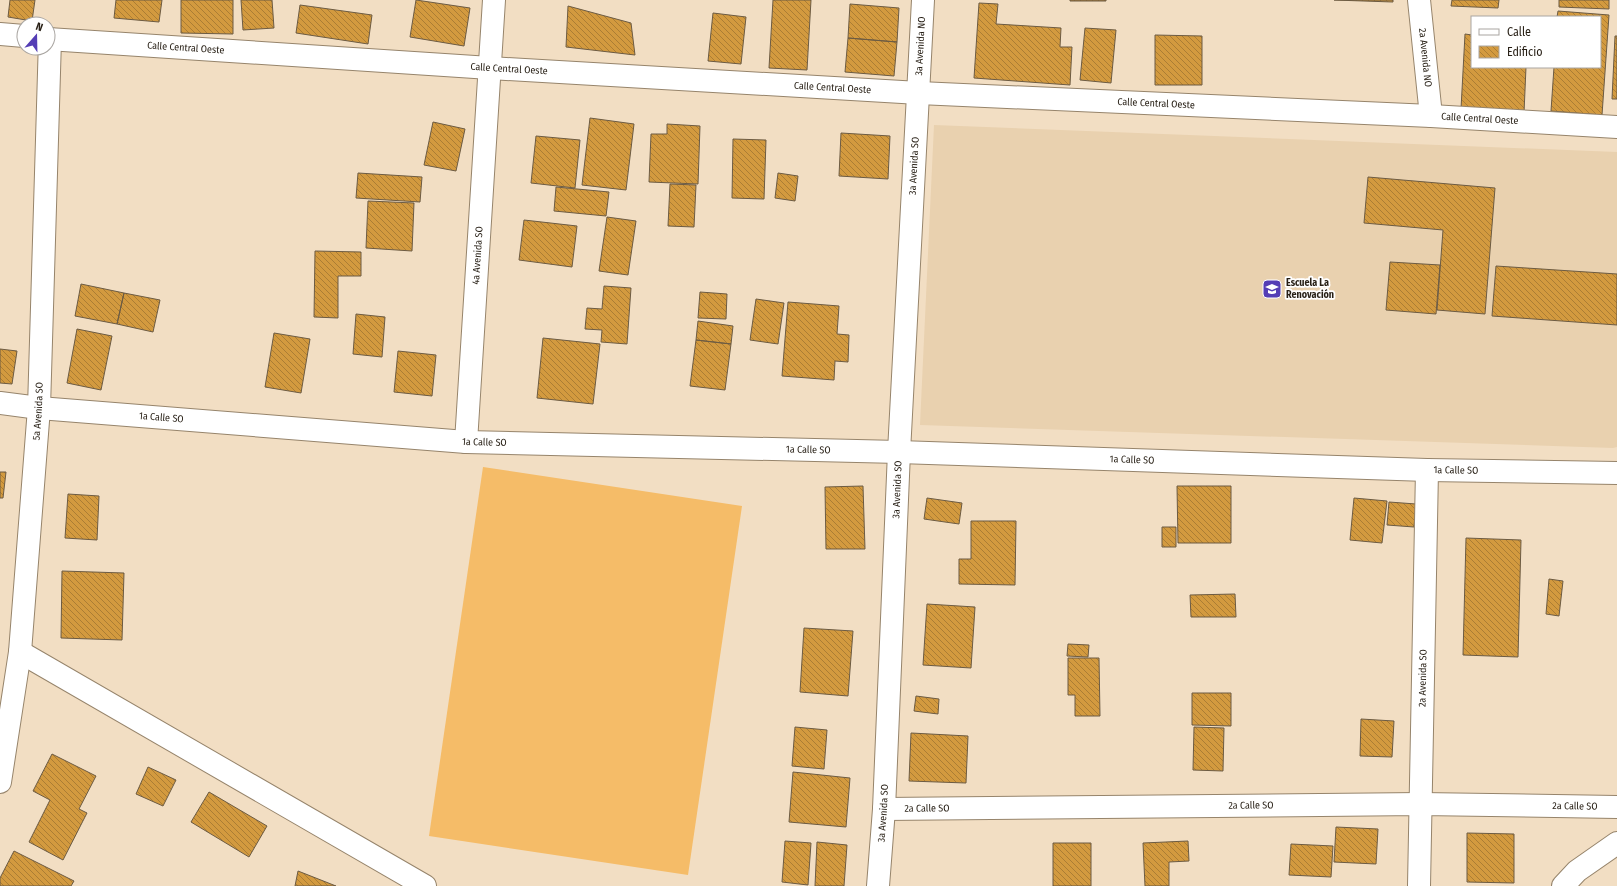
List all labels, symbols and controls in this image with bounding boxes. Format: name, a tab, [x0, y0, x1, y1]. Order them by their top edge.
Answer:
north arrow	[16, 16, 56, 56]
street label: 3a Avenida NO	[913, 16, 928, 76]
legend	[1471, 16, 1601, 68]
text: N	[34, 20, 45, 34]
text: Calle	[1507, 25, 1531, 39]
street label: 2a Avenida NO	[1416, 28, 1434, 88]
street label: Calle Central Oeste	[147, 40, 225, 57]
text: Edificio	[1507, 45, 1543, 59]
street label: Calle Central Oeste	[470, 61, 548, 77]
street label: Calle Central Oeste	[794, 80, 871, 96]
street label: Calle Central Oeste	[1117, 96, 1195, 111]
street label: Calle Central Oeste	[1441, 111, 1519, 127]
street label: 3a Avenida SO	[907, 137, 922, 195]
street label: 4a Avenida SO	[470, 226, 486, 285]
place label: Escuela La Renovación	[1286, 277, 1334, 301]
school or university icon: Escuela La Renovación	[1261, 278, 1283, 300]
street label: 5a Avenida SO	[31, 382, 46, 441]
street label: 1a Calle SO	[139, 410, 184, 425]
street label: 1a Calle SO	[461, 436, 507, 449]
street label: 1a Calle SO	[786, 443, 831, 456]
street label: 1a Calle SO	[1110, 453, 1155, 467]
street label: 3a Avenida SO	[890, 460, 905, 519]
street label: 1a Calle SO	[1433, 464, 1478, 477]
street label: 2a Avenida SO	[1416, 649, 1430, 707]
street label: 3a Avenida SO	[875, 784, 891, 843]
street label: 2a Calle SO	[1228, 799, 1274, 812]
street label: 2a Calle SO	[1552, 800, 1598, 813]
street label: 2a Calle SO	[904, 802, 950, 815]

